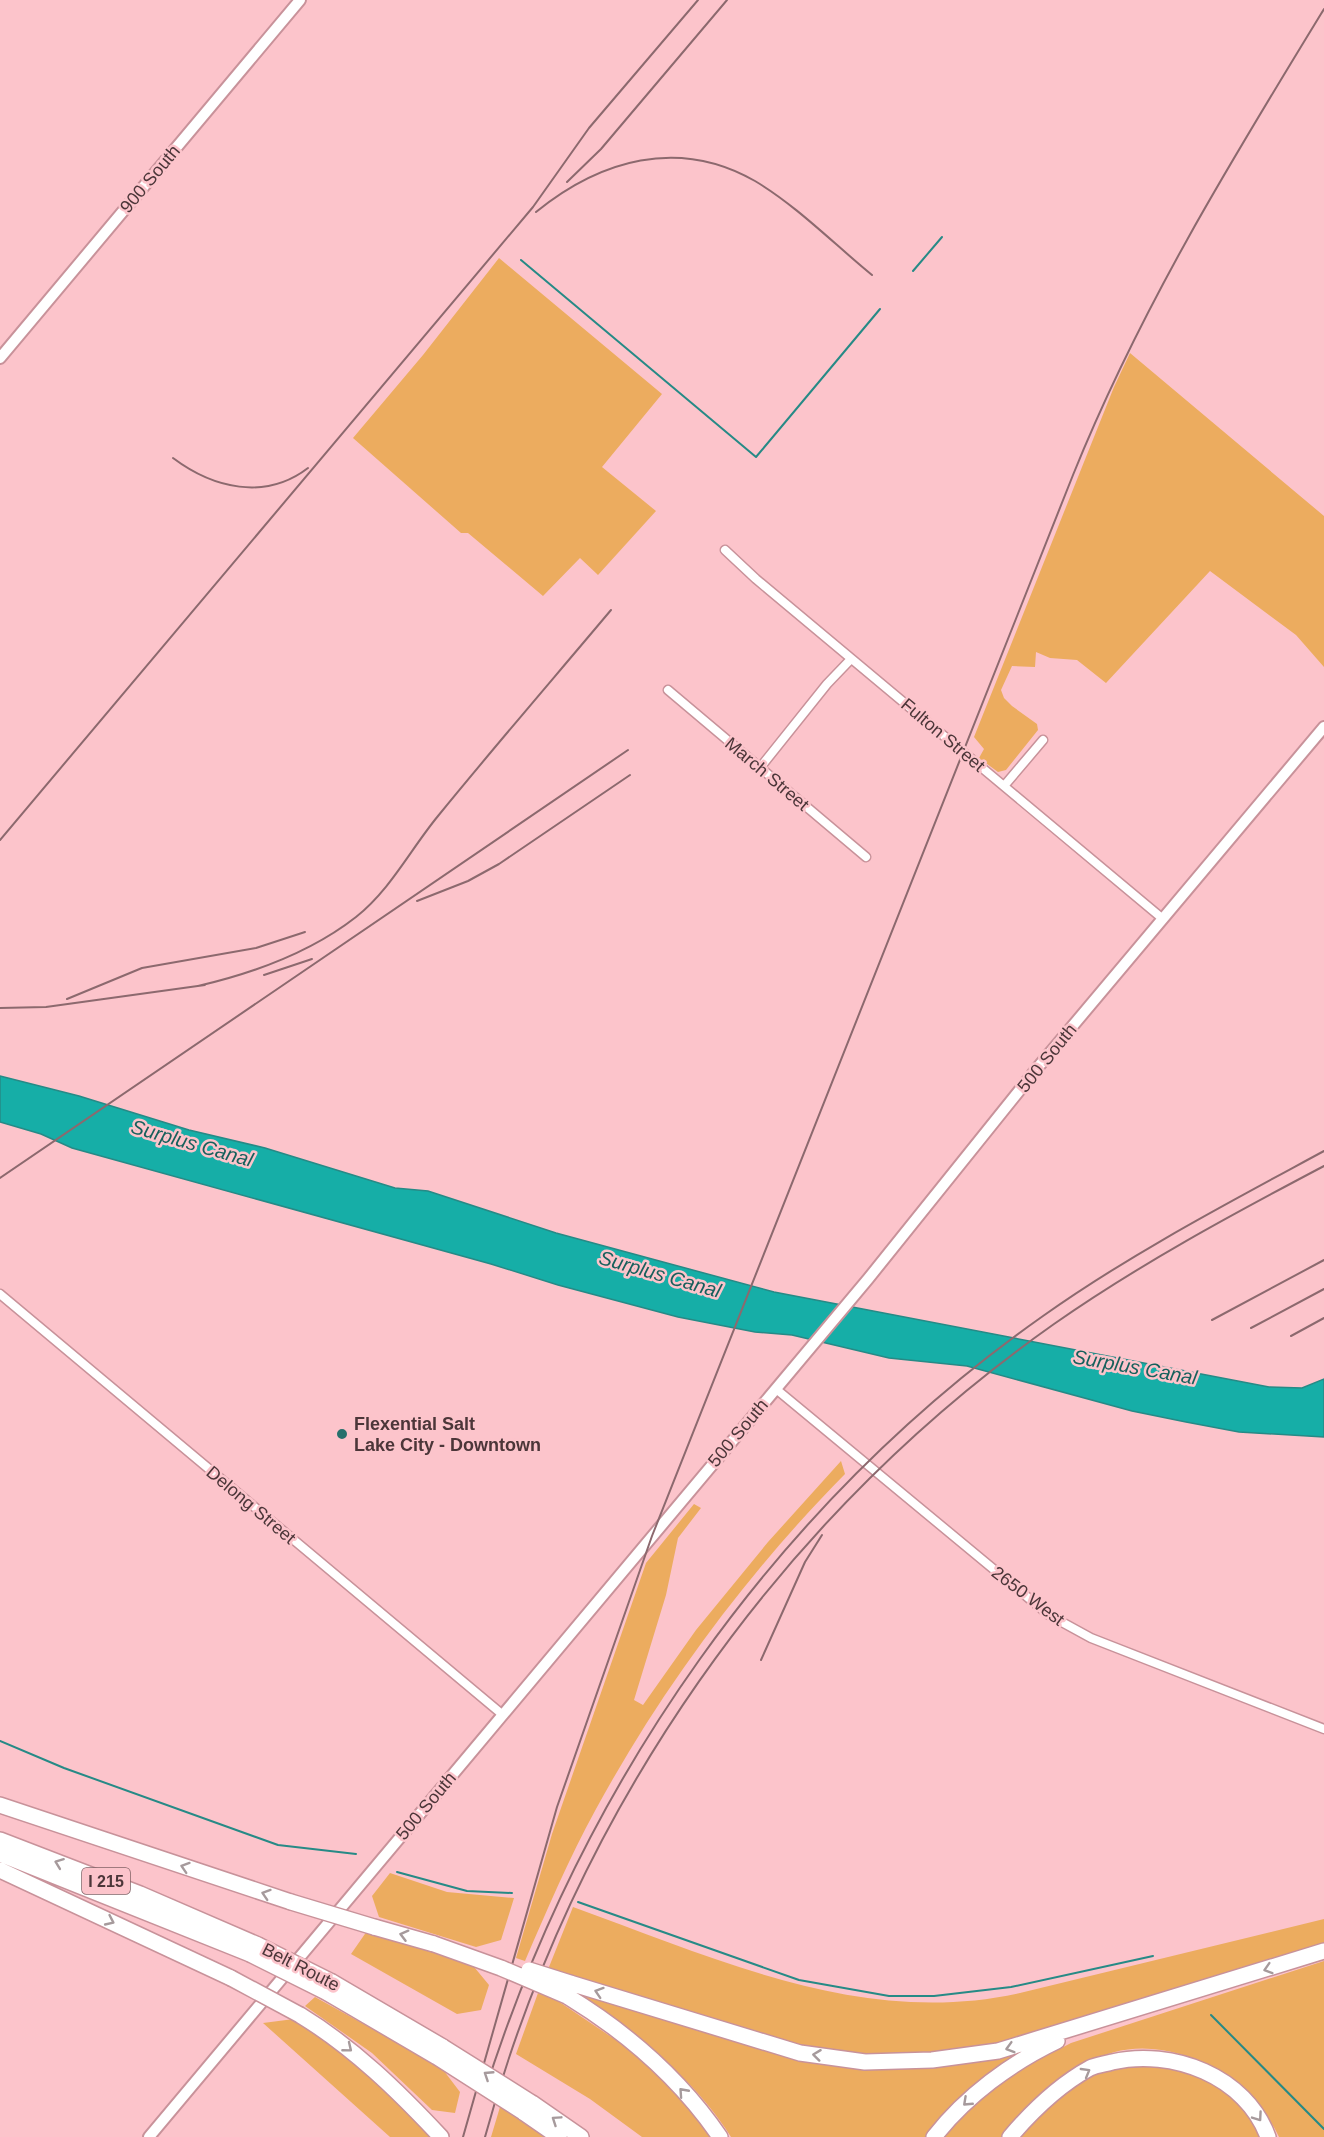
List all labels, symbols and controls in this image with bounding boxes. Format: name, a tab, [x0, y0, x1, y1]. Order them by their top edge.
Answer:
street label: 900 South	[116, 141, 184, 217]
street label: Fulton Street	[897, 694, 989, 776]
street label: March Street	[721, 733, 813, 815]
street label: 500 South	[1013, 1020, 1081, 1096]
water label: Surplus Canal	[129, 1115, 256, 1171]
water label: Surplus Canal	[597, 1246, 724, 1302]
water label: Surplus Canal	[1071, 1345, 1199, 1389]
street label: 500 South	[704, 1395, 772, 1471]
place label: Flexential Salt Lake City - Downtown	[354, 1414, 541, 1455]
marker: Flexential Salt Lake City - Downtown	[335, 1427, 349, 1441]
street label: Delong Street	[202, 1462, 300, 1548]
street label: 2650 West	[988, 1562, 1068, 1630]
street label: 500 South	[392, 1768, 460, 1844]
one-way arrow	[54, 1858, 65, 1870]
one-way arrow	[180, 1861, 191, 1874]
road number: I 215	[82, 1868, 130, 1894]
one-way arrow	[261, 1888, 272, 1901]
one-way arrow	[103, 1914, 114, 1926]
one-way arrow	[399, 1930, 410, 1942]
street label: Belt Route	[259, 1939, 343, 1995]
one-way arrow	[1263, 1961, 1274, 1974]
one-way arrow	[594, 1987, 605, 1999]
one-way arrow	[1005, 2040, 1015, 2053]
one-way arrow	[341, 2041, 352, 2052]
one-way arrow	[812, 2049, 822, 2062]
one-way arrow	[1080, 2068, 1090, 2079]
one-way arrow	[483, 2071, 494, 2082]
one-way arrow	[679, 2088, 690, 2099]
one-way arrow	[963, 2095, 974, 2106]
one-way arrow	[1251, 2111, 1262, 2122]
one-way arrow	[552, 2116, 563, 2127]

